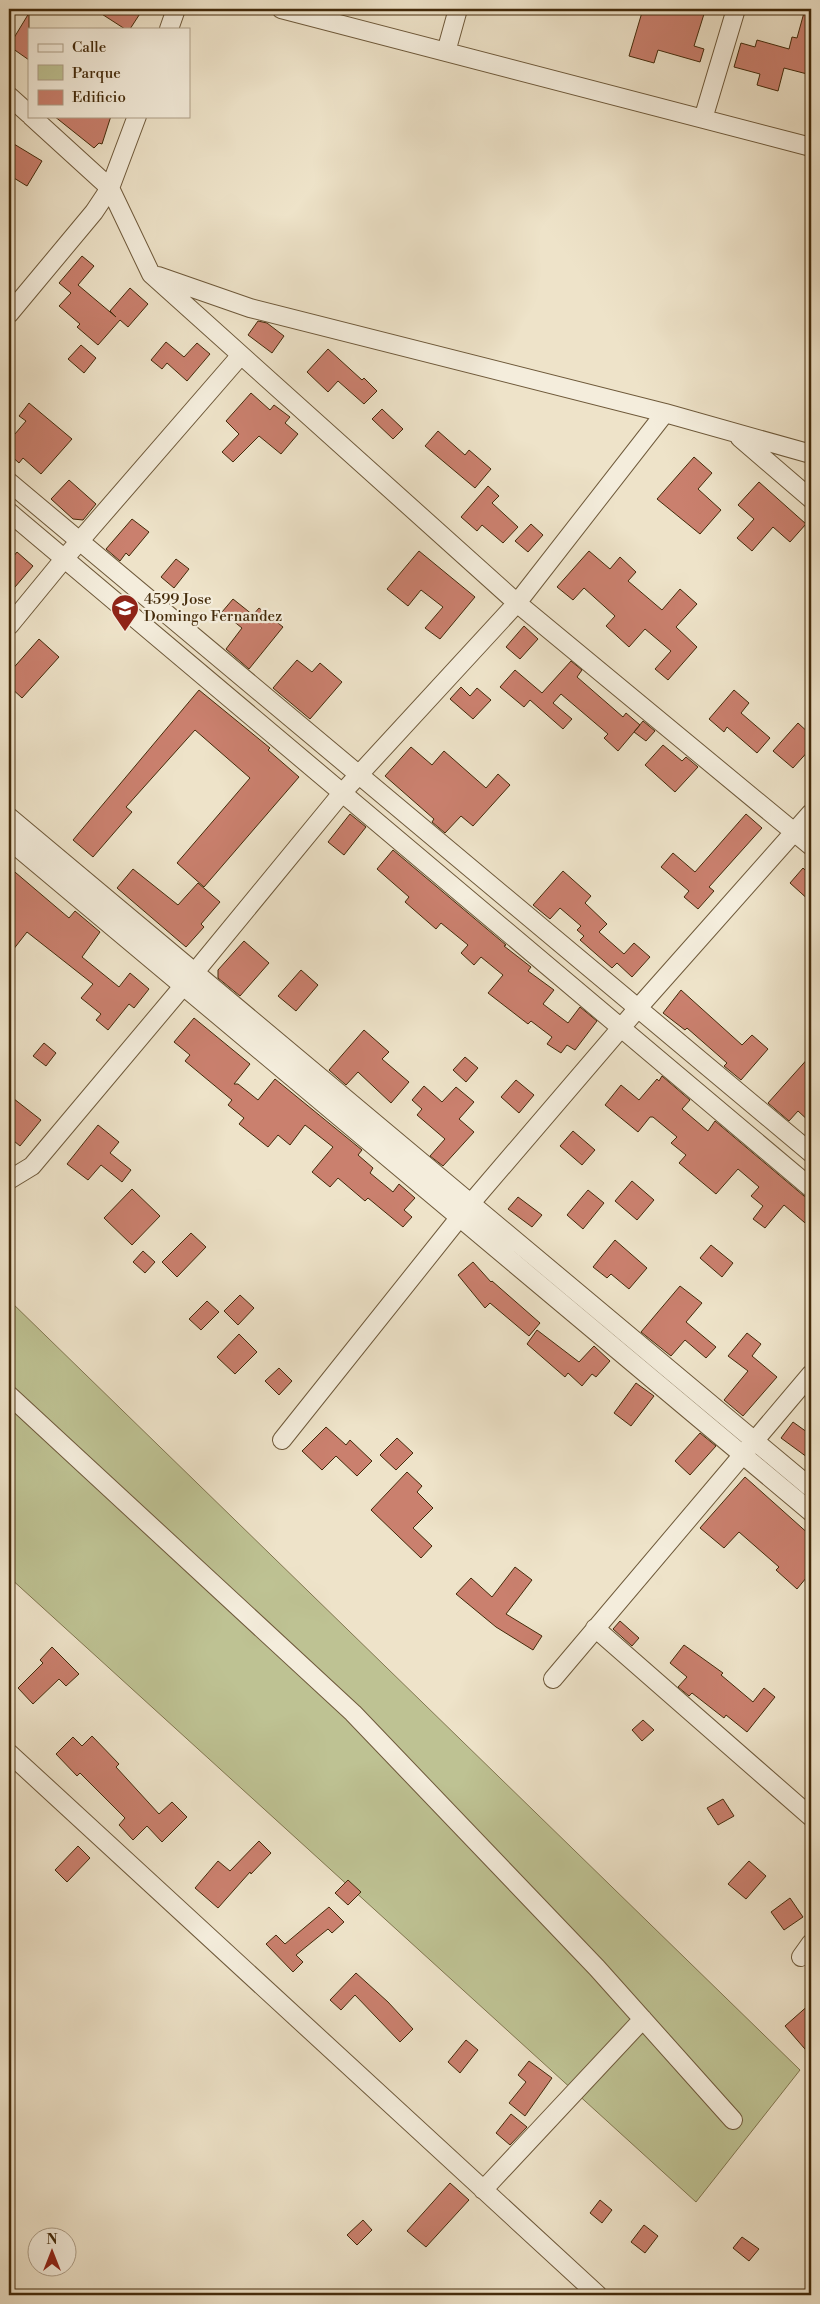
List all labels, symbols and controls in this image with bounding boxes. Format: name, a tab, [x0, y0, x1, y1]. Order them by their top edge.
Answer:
legend	[28, 28, 190, 118]
text: Calle	[72, 38, 106, 57]
text: Parque	[72, 64, 121, 83]
text: Edificio	[72, 88, 126, 107]
place label: 4599 Jose Domingo Fernandez	[144, 590, 282, 626]
school or university icon: 4599 Jose Domingo Fernandez	[110, 593, 140, 632]
north arrow	[28, 2226, 78, 2276]
text: N	[46, 2231, 58, 2249]

